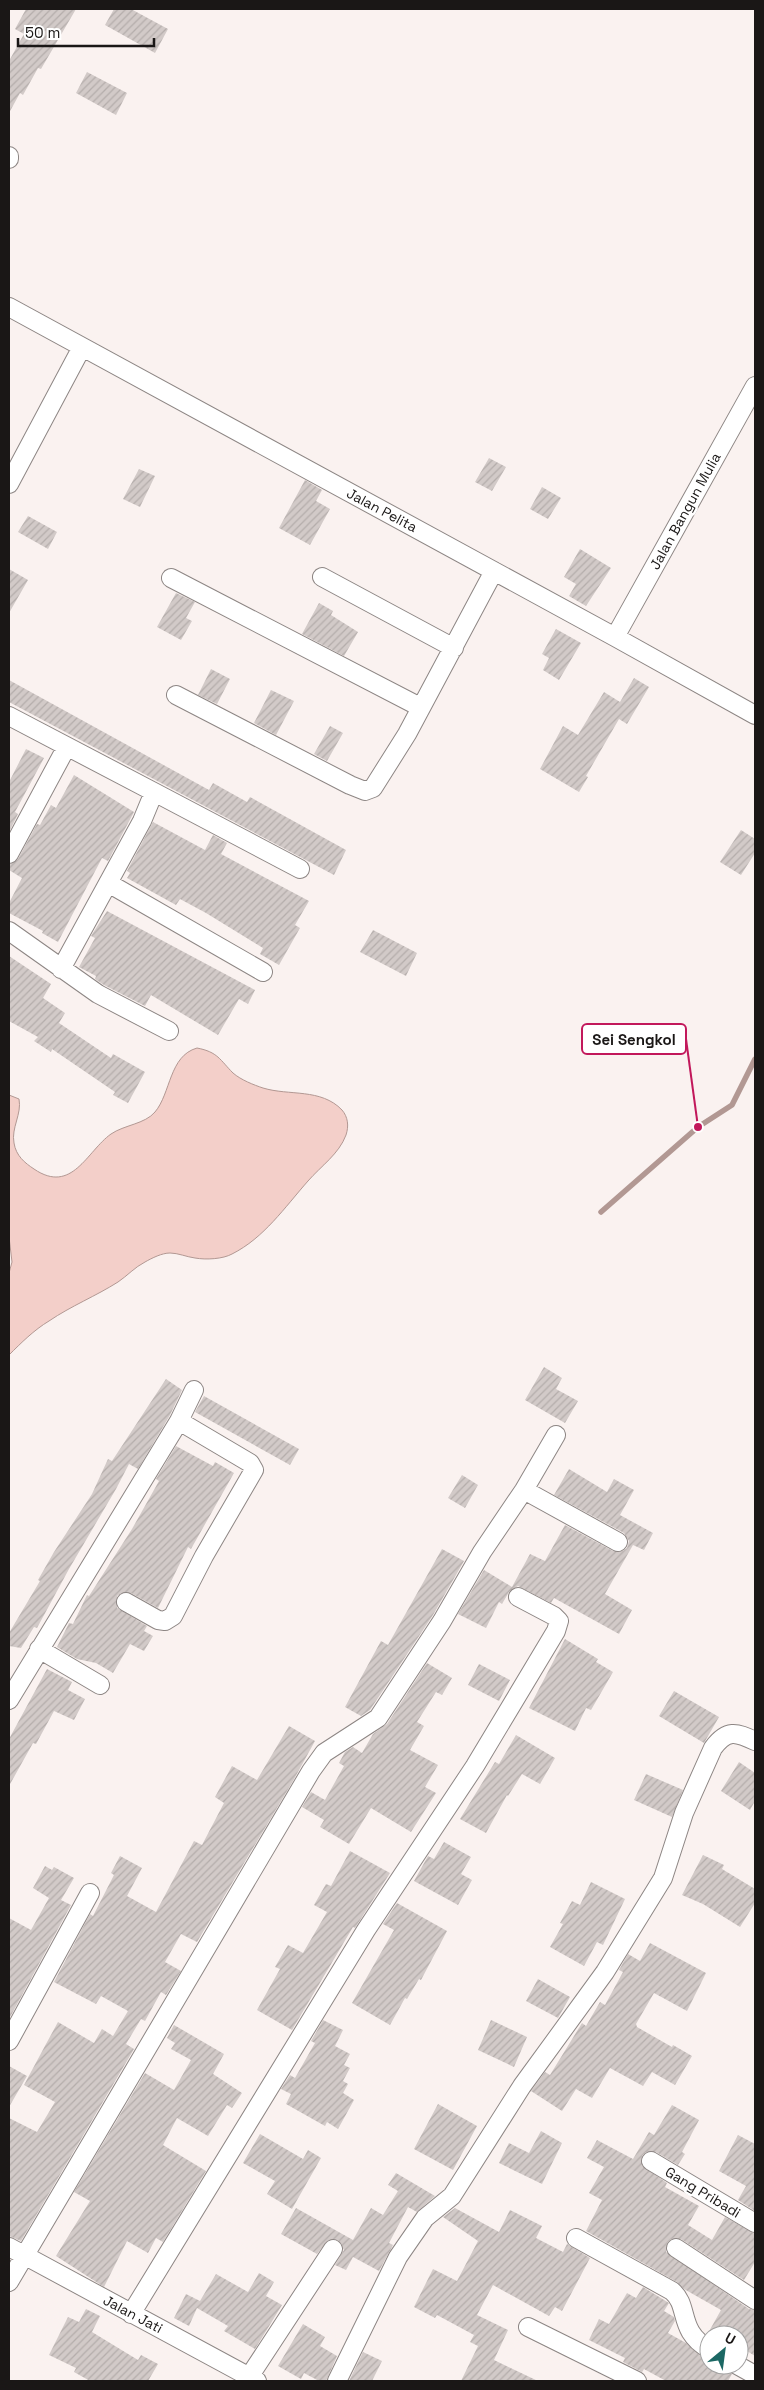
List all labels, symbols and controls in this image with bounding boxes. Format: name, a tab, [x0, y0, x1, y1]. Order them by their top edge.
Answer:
scale bar	[18, 15, 154, 47]
text: 50 m	[25, 23, 60, 42]
street label: Jalan Bangun Mulia	[645, 449, 725, 573]
street label: Jalan Pelita	[344, 484, 420, 536]
callout: Sei Sengkol	[582, 1024, 686, 1054]
text: Sei Sengkol	[592, 1030, 676, 1049]
street label: Gang Pribadi	[662, 2162, 744, 2222]
street label: Jalan Jati	[100, 2291, 166, 2337]
north arrow	[699, 2325, 749, 2375]
text: U	[722, 2328, 739, 2349]

